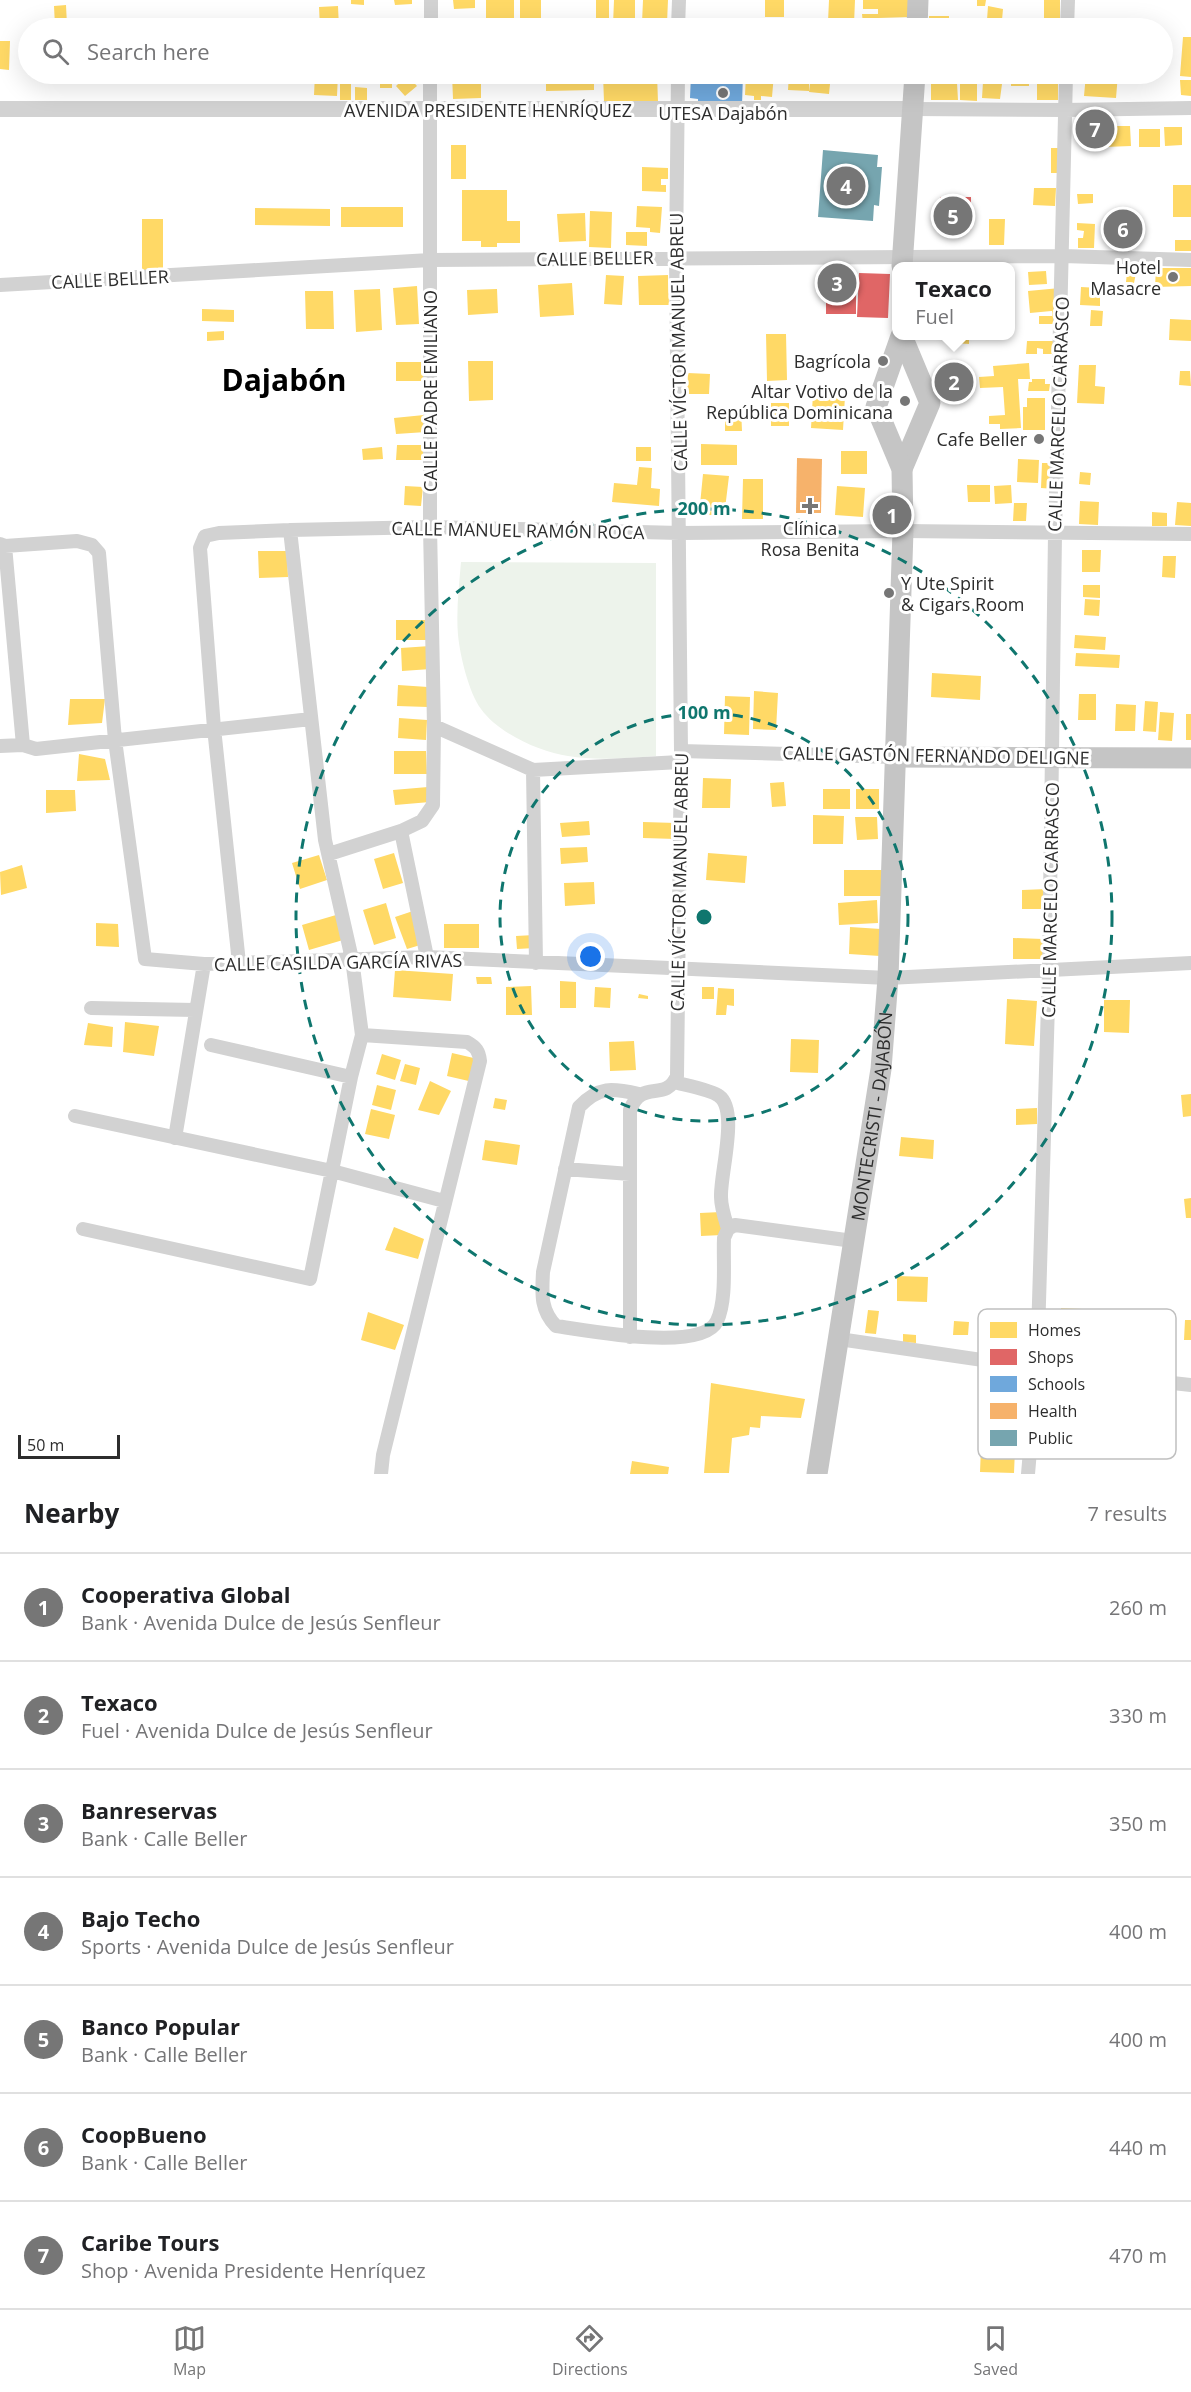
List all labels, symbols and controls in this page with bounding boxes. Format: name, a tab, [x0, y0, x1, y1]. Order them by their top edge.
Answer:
search box	[18, 18, 1173, 84]
icon: search	[39, 35, 72, 68]
text: Search here	[87, 36, 210, 66]
marker: UTESA Dajabón	[716, 86, 730, 100]
street label: AVENIDA PRESIDENTE HENRÍQUEZ	[344, 98, 632, 122]
place label: UTESA Dajabón	[658, 101, 788, 125]
pin: 7	[1076, 106, 1114, 152]
pin: 4	[826, 164, 866, 208]
pin: 5	[934, 194, 972, 238]
pin: 6	[1104, 206, 1142, 252]
street label: CALLE VÍCTOR MANUEL ABREU	[664, 213, 692, 471]
street label: CALLE BELLER	[536, 245, 654, 271]
place label: Hotel Masacre	[1090, 255, 1161, 300]
pin: 3	[818, 260, 856, 306]
popup	[892, 262, 1015, 340]
street label: CALLE BELLER	[51, 264, 169, 294]
marker: Hotel Masacre	[1166, 270, 1180, 284]
text: Texaco	[915, 273, 992, 303]
street label: CALLE PADRE EMILIANO	[418, 290, 442, 492]
street label: CALLE MARCELO CARRASCO	[1042, 296, 1074, 532]
text: Fuel	[915, 303, 954, 330]
place label: Bagrícola	[794, 349, 871, 373]
marker: Bagrícola	[876, 354, 890, 368]
district label: Dajabón	[222, 359, 346, 400]
pin: 2	[934, 360, 974, 404]
place label: Altar Votivo de la República Dominicana	[706, 379, 893, 424]
marker: Altar Votivo de la República Dominicana	[898, 394, 912, 408]
place label: Cafe Beller	[937, 427, 1028, 451]
marker: Cafe Beller	[1032, 432, 1046, 446]
pin: 1	[872, 492, 912, 538]
text: 200 m	[677, 496, 731, 520]
marker: Clínica Rosa Benita	[801, 497, 819, 515]
street label: CALLE MANUEL RAMÓN ROCA	[391, 516, 645, 544]
place label: Clínica Rosa Benita	[761, 516, 859, 561]
place label: Y Ute Spirit & Cigars Room	[901, 571, 1025, 616]
marker: Y Ute Spirit & Cigars Room	[882, 586, 896, 600]
text: 100 m	[677, 700, 731, 724]
street label: CALLE GASTÓN FERNANDO DELIGNE	[782, 740, 1090, 770]
street label: CALLE VÍCTOR MANUEL ABREU	[665, 753, 693, 1011]
street label: CALLE MARCELO CARRASCO	[1036, 782, 1064, 1018]
centre of rings	[694, 907, 714, 927]
your location	[576, 942, 605, 971]
street label: CALLE CASILDA GARCÍA RIVAS	[214, 948, 463, 976]
street label: MONTECRISTI - DAJABÓN	[845, 1011, 897, 1223]
legend	[978, 1309, 1176, 1459]
text: Homes	[1028, 1319, 1081, 1341]
text: Shops	[1028, 1346, 1074, 1368]
text: Schools	[1028, 1373, 1085, 1395]
text: Health	[1028, 1400, 1077, 1422]
text: Public	[1028, 1427, 1073, 1449]
scale bar	[18, 1432, 120, 1460]
text: 50 m	[27, 1434, 64, 1456]
text: Nearby	[24, 1495, 119, 1531]
text: 7 results	[1087, 1500, 1167, 1527]
text: Cooperativa Global	[81, 1579, 290, 1609]
text: 1	[38, 1594, 49, 1621]
text: 260 m	[1109, 1594, 1167, 1621]
text: Bank · Avenida Dulce de Jesús Senfleur	[81, 1609, 441, 1636]
text: Texaco	[81, 1687, 158, 1717]
text: 2	[38, 1702, 49, 1729]
text: 330 m	[1109, 1702, 1167, 1729]
text: Fuel · Avenida Dulce de Jesús Senfleur	[81, 1717, 433, 1744]
text: Banreservas	[81, 1795, 217, 1825]
text: 3	[38, 1810, 49, 1837]
text: 350 m	[1109, 1810, 1167, 1837]
text: Bank · Calle Beller	[81, 1825, 247, 1852]
text: Bajo Techo	[81, 1903, 200, 1933]
text: 4	[38, 1918, 49, 1945]
text: 400 m	[1109, 1918, 1167, 1945]
text: Sports · Avenida Dulce de Jesús Senfleur	[81, 1933, 454, 1960]
text: Banco Popular	[81, 2011, 240, 2041]
text: 5	[38, 2026, 49, 2053]
text: 400 m	[1109, 2026, 1167, 2053]
text: Bank · Calle Beller	[81, 2041, 247, 2068]
text: CoopBueno	[81, 2119, 207, 2149]
text: 6	[38, 2134, 49, 2161]
text: 440 m	[1109, 2134, 1167, 2161]
text: Bank · Calle Beller	[81, 2149, 247, 2176]
text: Caribe Tours	[81, 2227, 219, 2257]
text: 7	[38, 2242, 49, 2269]
text: 470 m	[1109, 2242, 1167, 2269]
text: Shop · Avenida Presidente Henríquez	[81, 2257, 426, 2284]
tab: Map	[173, 2322, 206, 2380]
tab: Directions	[552, 2322, 628, 2380]
tab: Saved	[974, 2322, 1018, 2380]

